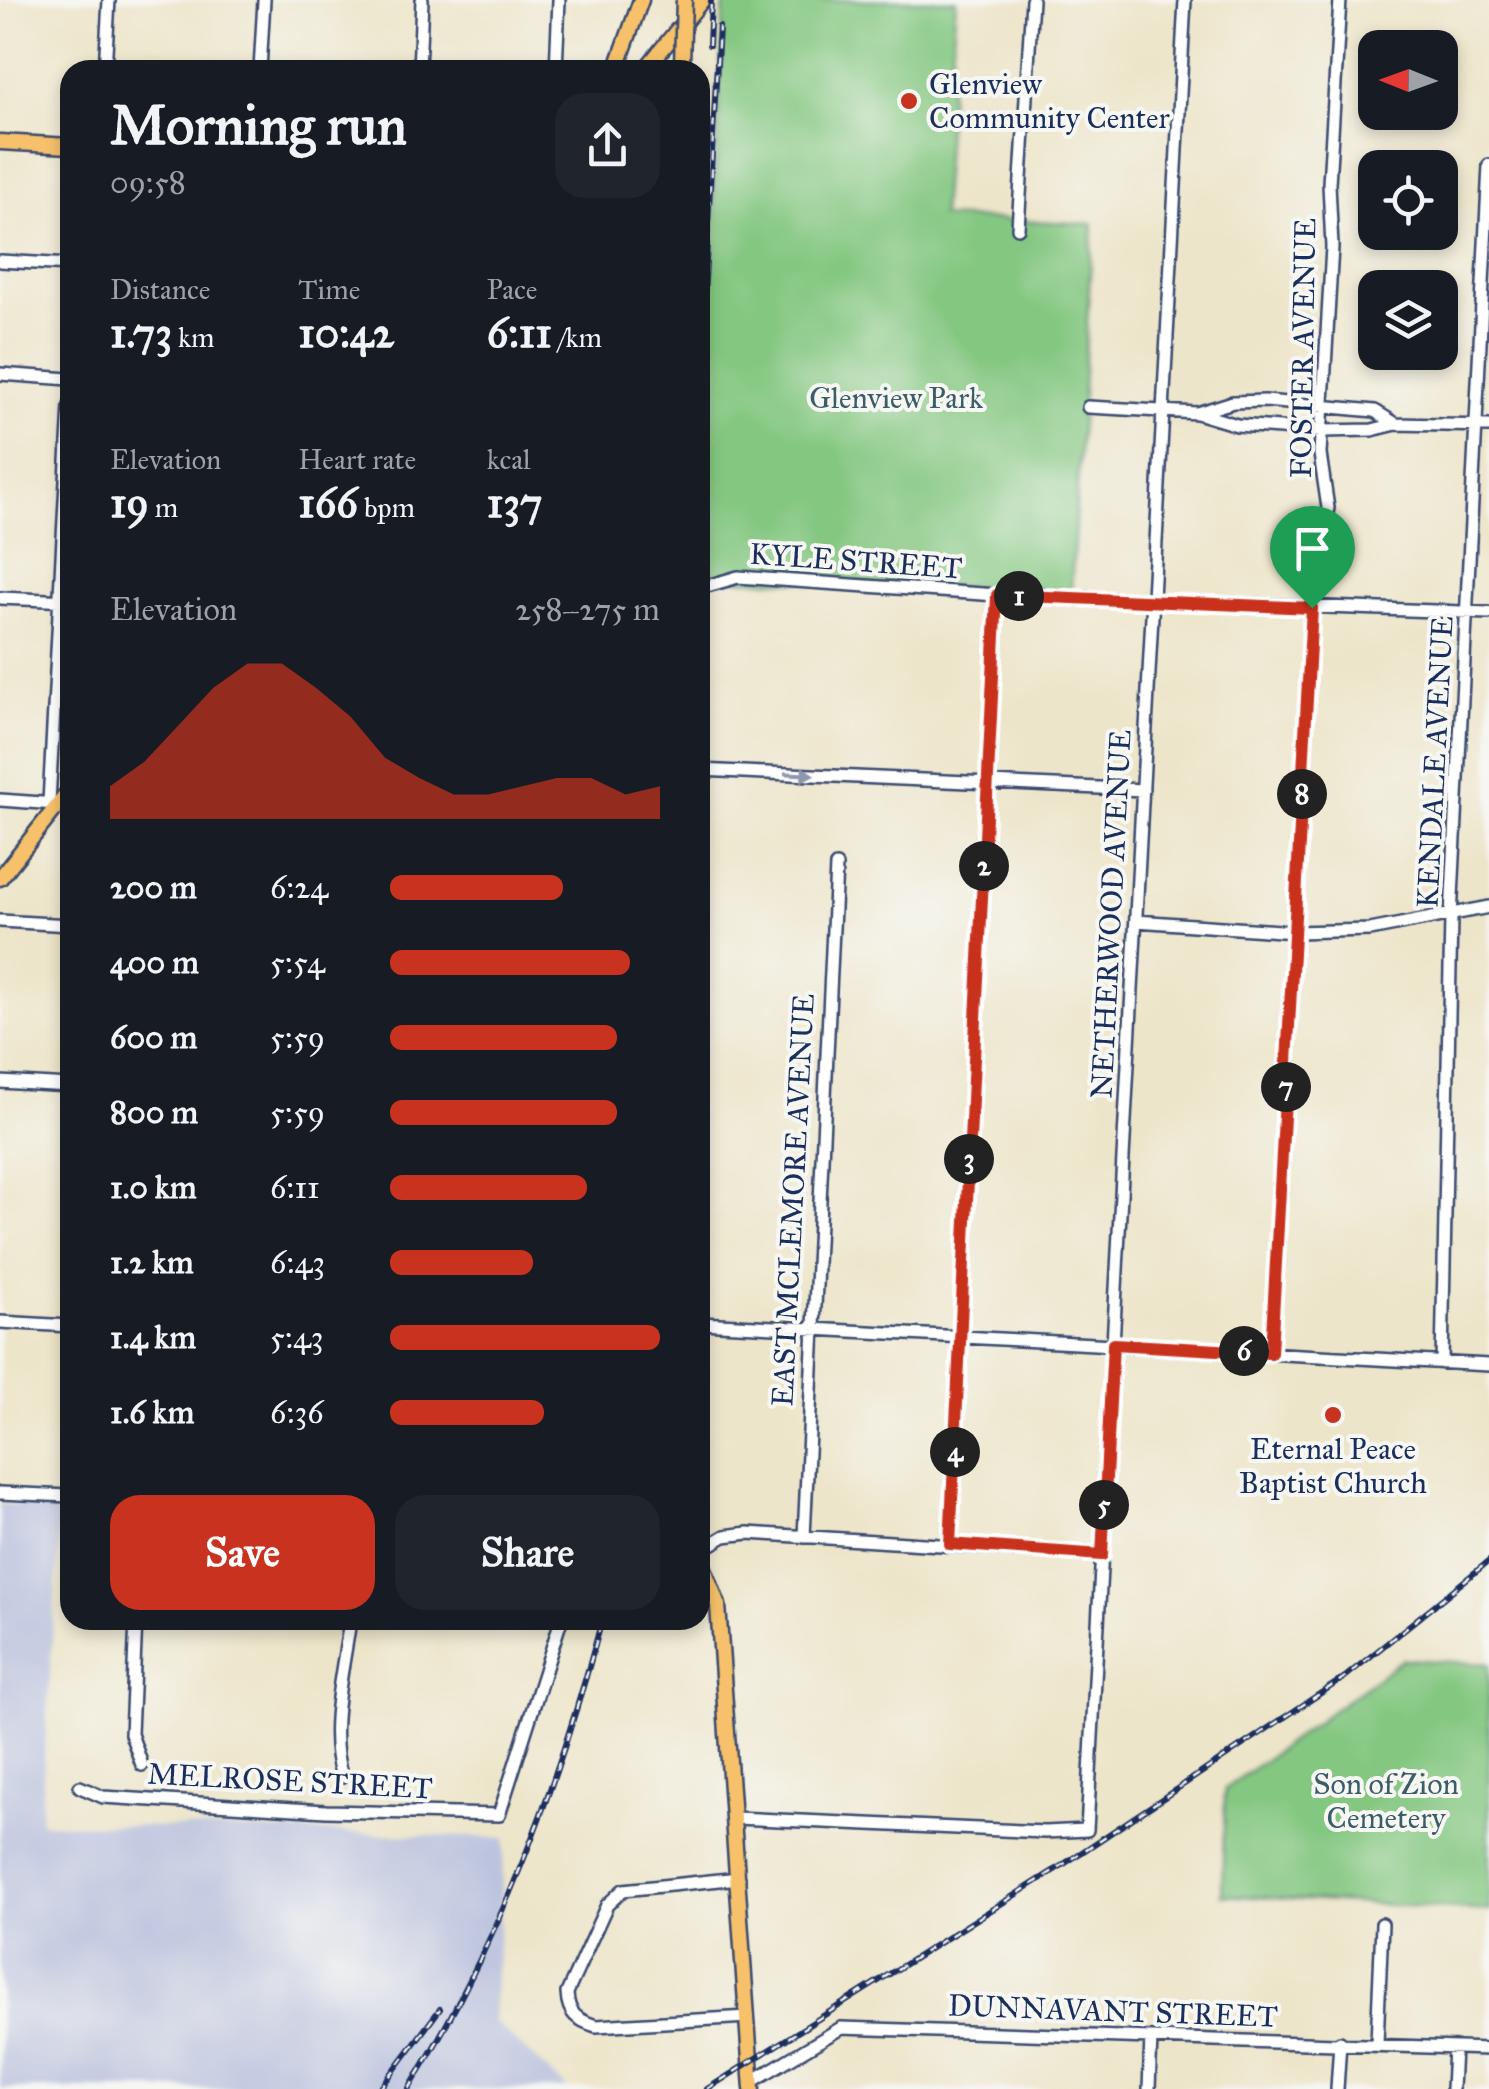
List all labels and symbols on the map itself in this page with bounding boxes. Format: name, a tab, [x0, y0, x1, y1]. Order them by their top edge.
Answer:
north arrow	[1358, 30, 1458, 130]
place label: Glenview Community Center	[929, 66, 1171, 136]
marker: Glenview Community Center	[898, 90, 920, 112]
street label: FOSTER AVENUE	[1283, 218, 1323, 478]
park label: Glenview Park	[809, 380, 983, 416]
pin	[1270, 506, 1355, 609]
street label: KYLE STREET	[749, 536, 963, 586]
pin: 1	[994, 571, 1044, 621]
street label: KENDALE AVENUE	[1409, 615, 1461, 909]
street label: NETHERWOOD AVENUE	[1083, 729, 1139, 1099]
one-way arrow	[783, 767, 815, 783]
pin: 8	[1277, 769, 1327, 819]
pin: 2	[959, 841, 1009, 891]
street label: EAST MCLEMORE AVENUE	[764, 992, 822, 1408]
pin: 7	[1261, 1062, 1311, 1112]
pin: 3	[944, 1134, 994, 1184]
pin: 6	[1219, 1326, 1269, 1376]
marker: Eternal Peace Baptist Church	[1322, 1404, 1344, 1426]
pin: 4	[930, 1427, 980, 1477]
place label: Eternal Peace Baptist Church	[1239, 1431, 1427, 1501]
pin: 5	[1079, 1480, 1129, 1530]
street label: MELROSE STREET	[146, 1756, 434, 1806]
park label: Son of Zion Cemetery	[1313, 1766, 1459, 1836]
street label: DUNNAVANT STREET	[948, 1987, 1278, 2035]

